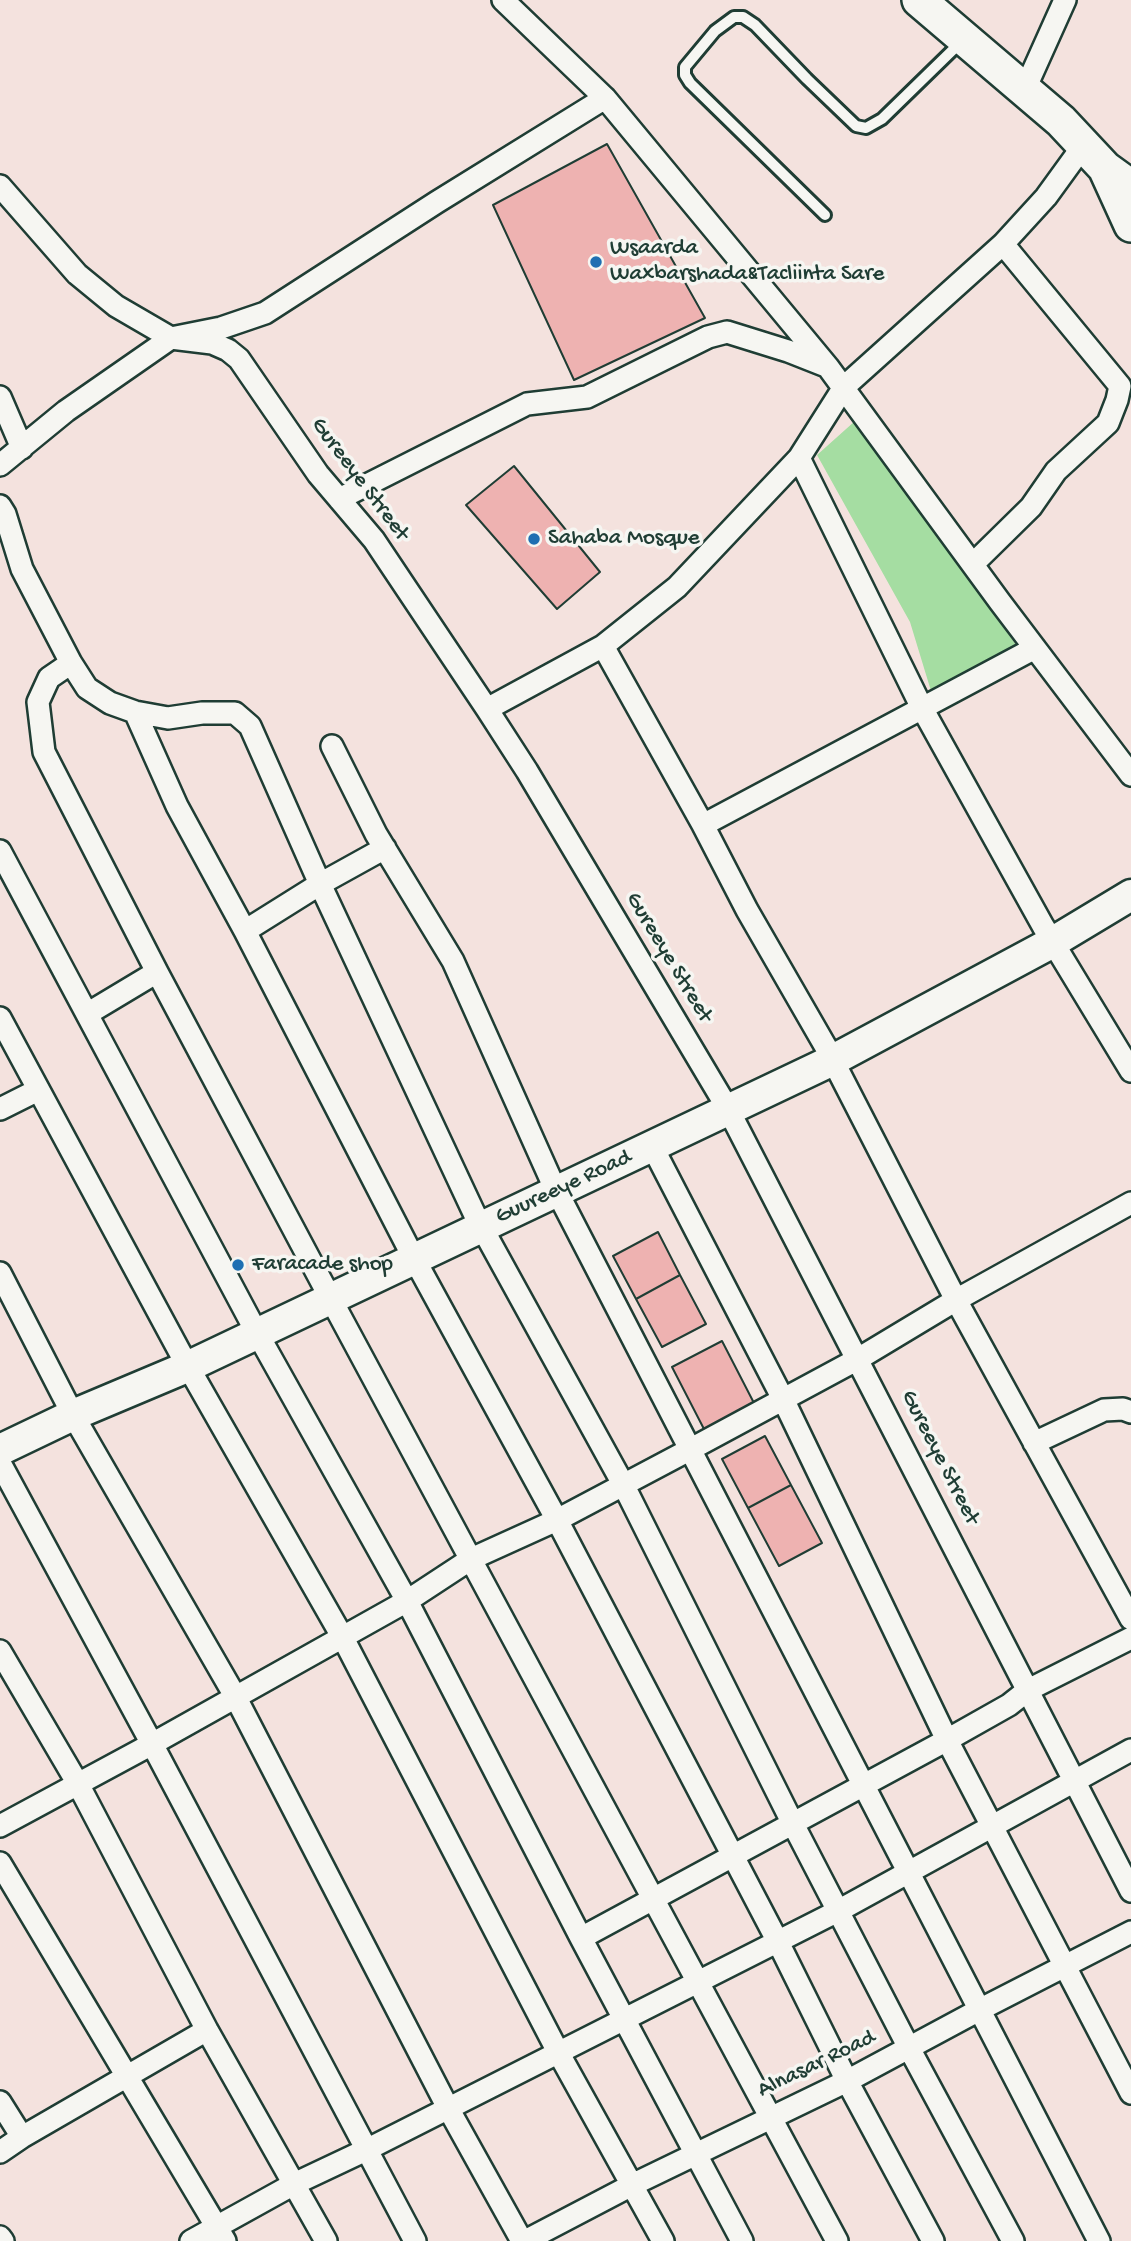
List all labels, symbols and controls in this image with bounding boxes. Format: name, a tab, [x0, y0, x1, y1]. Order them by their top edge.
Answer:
place label: Wsaarda Waxbarshada&Tacliinta Sare	[610, 235, 884, 289]
marker: Wsaarda Waxbarshada&Tacliinta Sare	[588, 254, 604, 270]
street label: Gureeye Street	[304, 413, 414, 547]
place label: Sahaba Mosque	[548, 525, 700, 553]
marker: Sahaba Mosque	[526, 531, 542, 547]
street label: Gureeye Street	[618, 888, 718, 1028]
street label: Guureeye Road	[492, 1144, 636, 1232]
place label: Faracade shop	[252, 1251, 393, 1279]
marker: Faracade shop	[230, 1257, 246, 1273]
street label: Gureeye Street	[893, 1386, 985, 1530]
street label: Alnasar Road	[754, 2025, 880, 2105]

